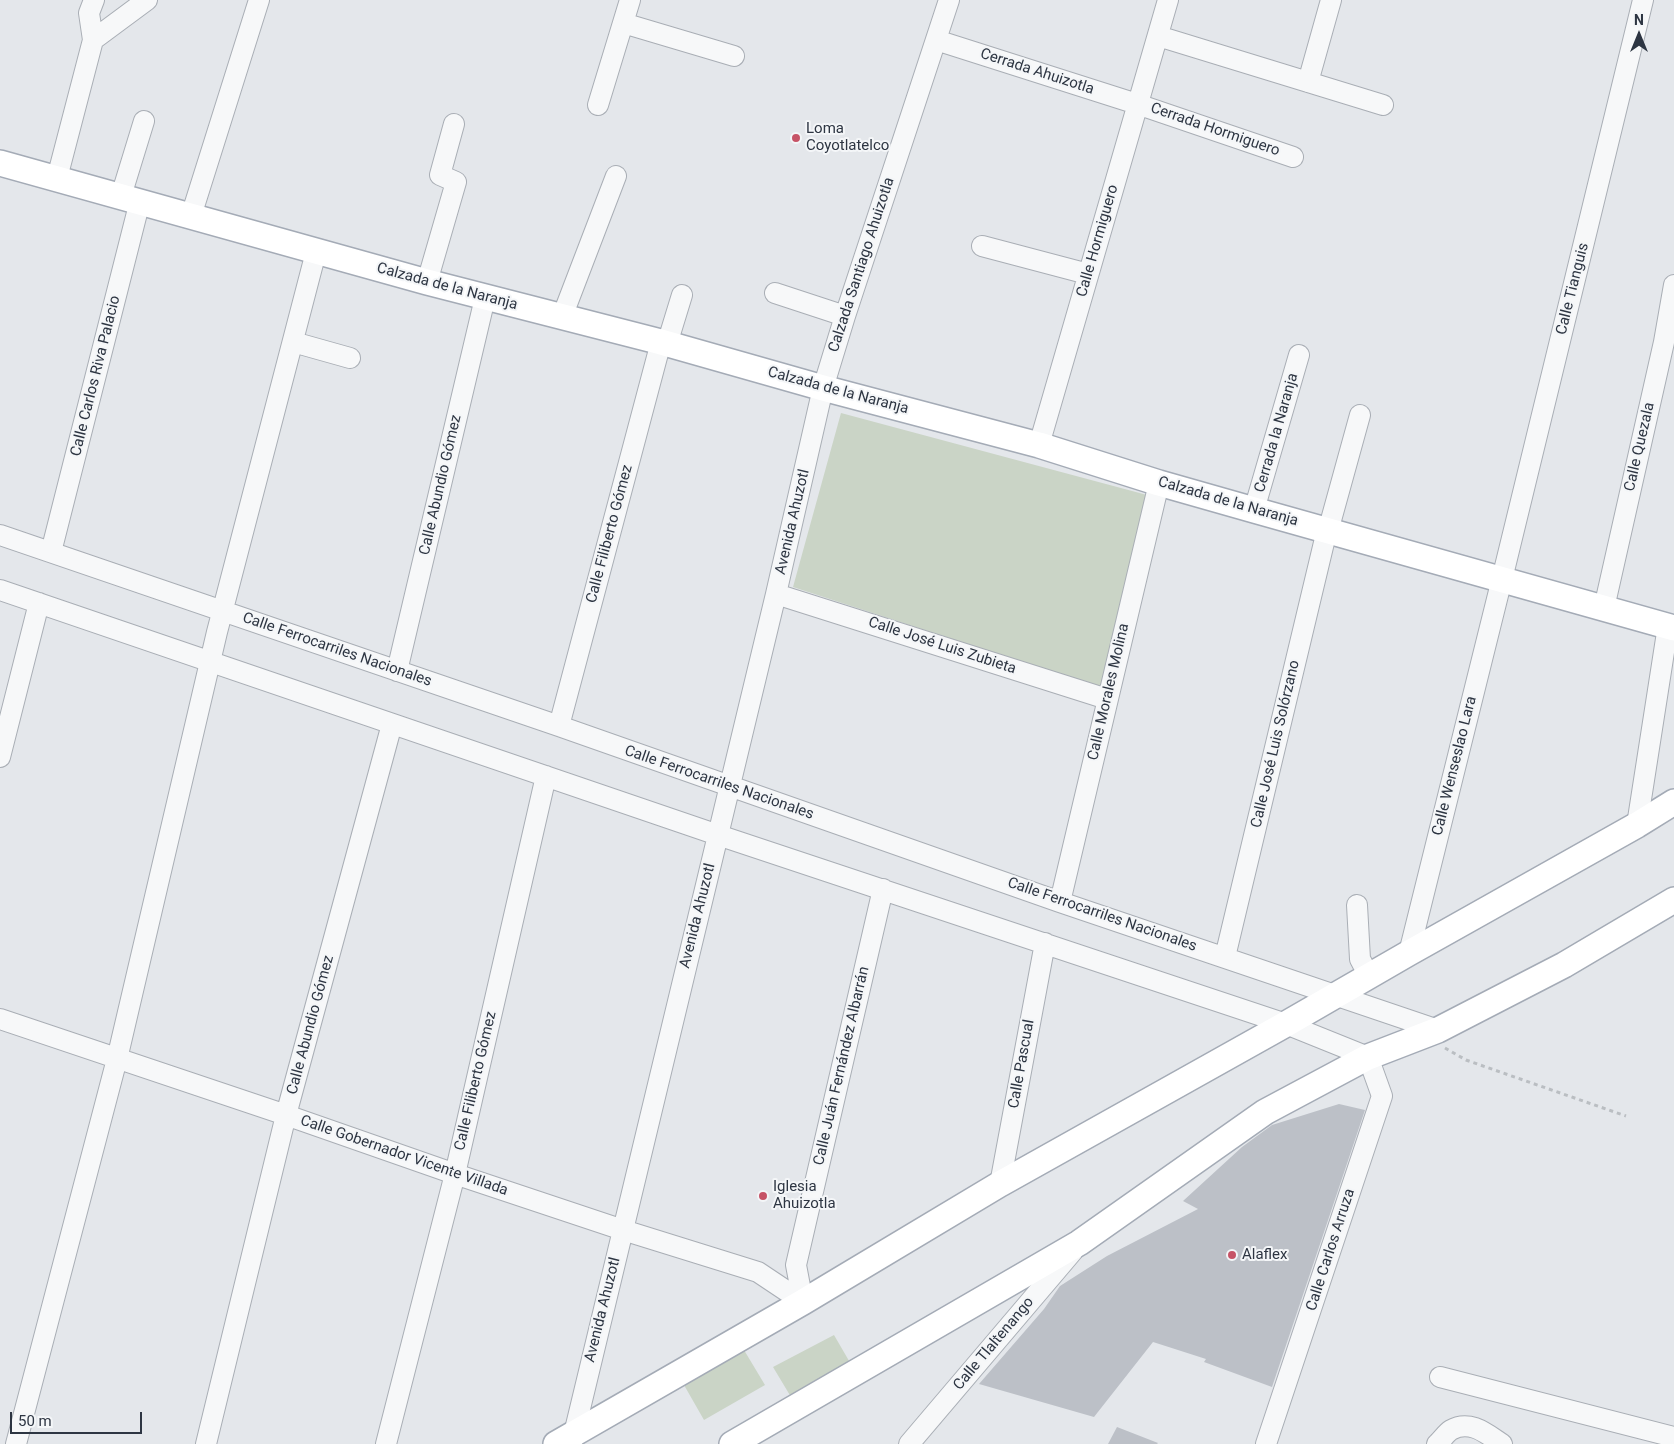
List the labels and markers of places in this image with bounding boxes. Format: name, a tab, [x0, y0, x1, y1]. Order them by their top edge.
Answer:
place label: Loma Coyotlatelco	[806, 120, 889, 155]
marker: Loma Coyotlatelco	[790, 132, 802, 144]
place label: Iglesia Ahuizotla	[773, 1178, 836, 1213]
marker: Iglesia Ahuizotla	[757, 1190, 769, 1202]
place label: Alaflex	[1242, 1246, 1288, 1264]
marker: Alaflex	[1226, 1249, 1238, 1261]

